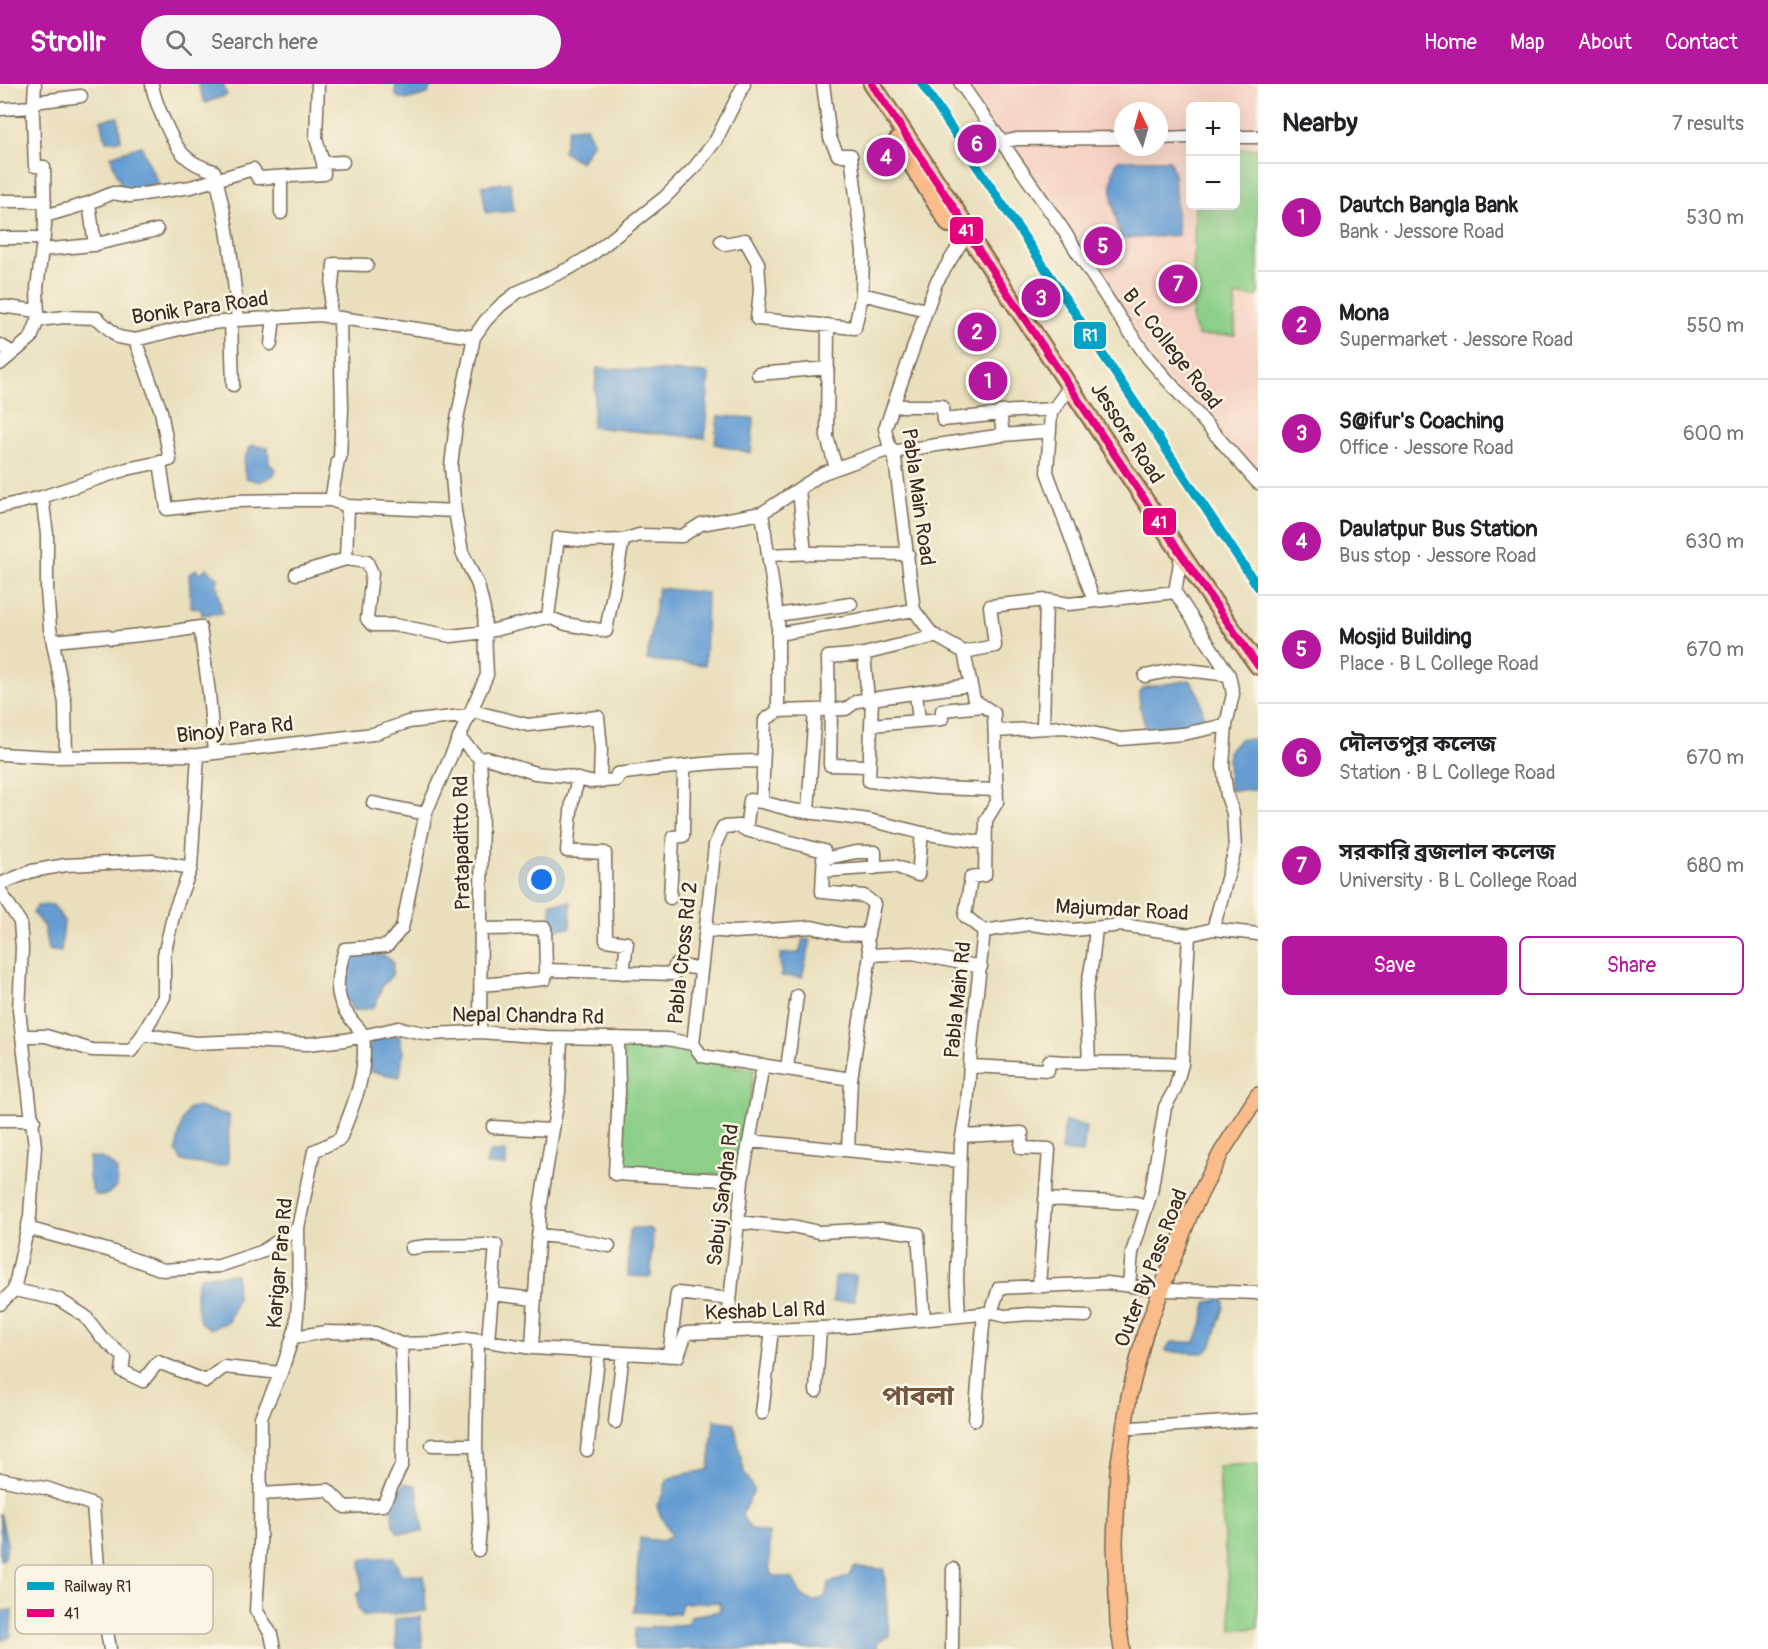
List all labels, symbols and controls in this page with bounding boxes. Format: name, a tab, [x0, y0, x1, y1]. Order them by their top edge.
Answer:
search box	[141, 15, 561, 69]
text: Strollr	[30, 25, 105, 60]
icon: search	[162, 26, 195, 59]
text: Search here	[210, 28, 318, 56]
text: Home	[1424, 29, 1477, 56]
text: Map	[1510, 29, 1545, 56]
text: About	[1578, 29, 1632, 56]
text: Contact	[1665, 29, 1738, 56]
north arrow	[1114, 102, 1168, 156]
map controls	[1186, 102, 1240, 210]
button: +	[1186, 102, 1240, 156]
text: Nearby	[1282, 107, 1358, 139]
text: 7 results	[1672, 111, 1744, 136]
pin: 6	[958, 122, 996, 166]
pin: 4	[866, 134, 906, 180]
button: −	[1186, 156, 1240, 210]
text: Dautch Bangla Bank	[1339, 191, 1518, 219]
text: 1	[1298, 205, 1305, 230]
text: 530 m	[1686, 205, 1744, 230]
line badge: 41	[949, 216, 984, 245]
text: Bank · Jessore Road	[1339, 219, 1504, 244]
text: 41	[958, 221, 974, 241]
pin: 5	[1084, 224, 1122, 268]
pin: 7	[1158, 262, 1198, 306]
pin: 3	[1022, 276, 1060, 320]
street label: B L College Road	[1116, 283, 1228, 415]
street label: Bonik Para Road	[130, 285, 270, 331]
text: Mona	[1339, 299, 1389, 327]
pin: 2	[958, 310, 996, 354]
text: 2	[1296, 313, 1307, 338]
text: 550 m	[1687, 313, 1744, 338]
line badge: R1	[1073, 321, 1107, 350]
text: R1	[1082, 326, 1098, 346]
text: Supermarket · Jessore Road	[1339, 327, 1573, 352]
pin: 1	[968, 358, 1008, 404]
street label: Jessore Road	[1084, 377, 1170, 489]
text: S@ifur's Coaching	[1339, 407, 1504, 435]
text: 3	[1296, 421, 1307, 446]
text: 600 m	[1683, 421, 1744, 446]
street label: Pabla Main Road	[895, 427, 941, 567]
text: Office · Jessore Road	[1339, 435, 1514, 460]
line badge: 41	[1142, 507, 1177, 536]
text: 41	[1151, 513, 1167, 533]
text: Daulatpur Bus Station	[1339, 515, 1538, 543]
text: 4	[1296, 529, 1307, 554]
text: 630 m	[1685, 529, 1744, 554]
text: Bus stop · Jessore Road	[1339, 543, 1537, 568]
text: Mosjid Building	[1339, 623, 1472, 651]
text: 5	[1296, 637, 1307, 662]
text: 670 m	[1686, 637, 1744, 662]
text: Place · B L College Road	[1339, 651, 1539, 676]
street label: Binoy Para Rd	[175, 710, 295, 750]
text: দৌলতপুর কলেজ	[1339, 730, 1496, 758]
text: 6	[1296, 745, 1307, 770]
text: 670 m	[1686, 745, 1744, 770]
text: Station · B L College Road	[1339, 760, 1555, 785]
street label: Pratapaditto Rd	[447, 775, 477, 911]
text: সরকারি ব্রজলাল কলেজ	[1339, 838, 1555, 866]
text: 7	[1296, 853, 1307, 878]
text: 680 m	[1687, 853, 1744, 878]
your location	[527, 865, 556, 894]
text: University · B L College Road	[1339, 868, 1577, 893]
street label: Pabla Cross Rd 2	[662, 880, 704, 1026]
street label: Majumdar Road	[1055, 893, 1189, 927]
button: Save	[1282, 936, 1507, 995]
button: Share	[1519, 936, 1744, 995]
street label: Pabla Main Rd	[938, 940, 978, 1060]
street label: Nepal Chandra Rd	[452, 1001, 604, 1031]
street label: Sabuj Sangha Rd	[701, 1122, 745, 1268]
street label: Outer By Pass Road	[1108, 1185, 1194, 1351]
street label: Karigar Para Rd	[261, 1197, 299, 1329]
street label: Keshab Lal Rd	[704, 1295, 826, 1327]
district label: পাবলা	[882, 1380, 954, 1413]
legend	[15, 1565, 213, 1634]
text: Railway R1	[64, 1577, 131, 1597]
text: 41	[64, 1604, 80, 1624]

